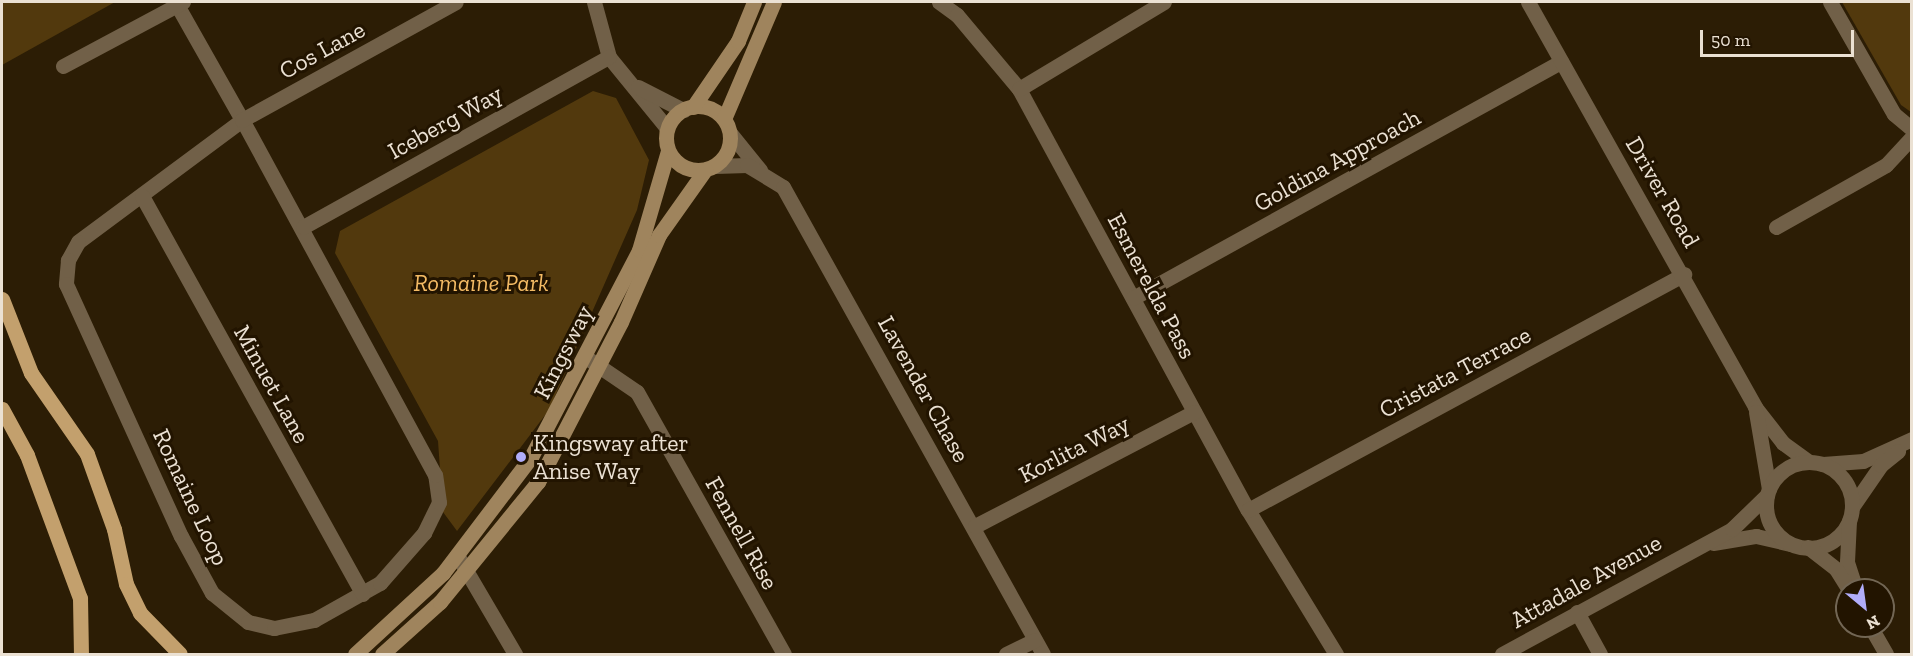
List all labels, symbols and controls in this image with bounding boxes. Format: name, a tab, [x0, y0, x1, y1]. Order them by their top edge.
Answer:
street label: Cos Lane	[274, 15, 370, 85]
scale bar	[1703, 18, 1858, 56]
text: 50 m	[1711, 29, 1750, 51]
street label: Iceberg Way	[382, 79, 508, 165]
street label: Goldina Approach	[1249, 102, 1425, 218]
street label: Driver Road	[1620, 131, 1706, 253]
street label: Esmerelda Pass	[1102, 208, 1202, 364]
park label: Romaine Park	[413, 269, 549, 297]
street label: Kingsway	[527, 300, 599, 404]
street label: Lavender Chase	[872, 311, 976, 467]
street label: Minuet Lane	[228, 320, 316, 448]
street label: Cristata Terrace	[1374, 320, 1536, 424]
street label: Korlita Way	[1014, 409, 1134, 489]
street label: Romaine Loop	[147, 424, 235, 570]
place label: Kingsway after Anise Way	[533, 429, 689, 485]
marker: Kingsway after Anise Way	[514, 450, 528, 464]
street label: Fennell Rise	[699, 472, 785, 594]
street label: Attadale Avenue	[1505, 528, 1667, 634]
north arrow	[1835, 578, 1895, 638]
text: N	[1863, 611, 1883, 634]

